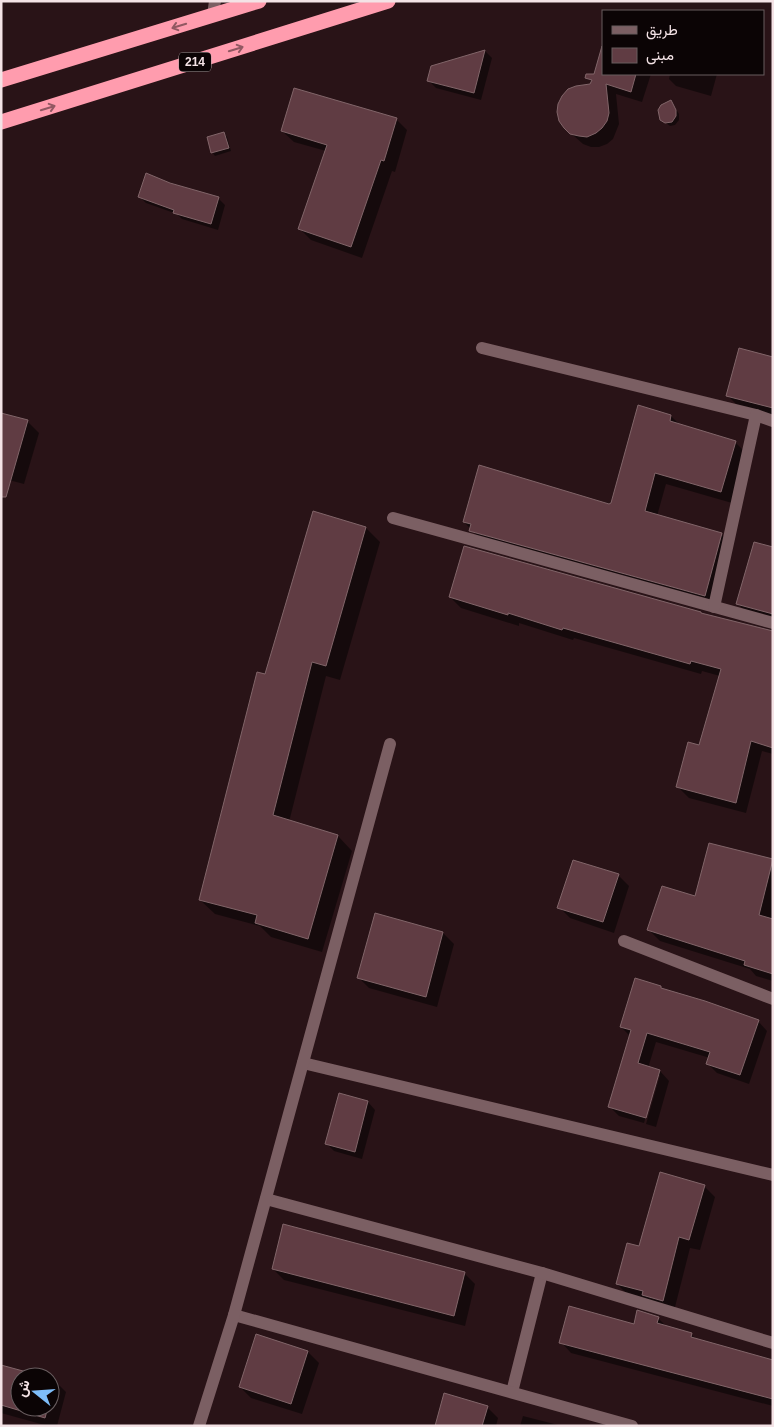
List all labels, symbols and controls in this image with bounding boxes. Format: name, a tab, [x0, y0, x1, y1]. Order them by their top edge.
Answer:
legend	[602, 10, 764, 75]
one-way arrow	[171, 21, 187, 31]
text: طريق	[646, 21, 678, 40]
one-way arrow	[228, 43, 244, 53]
text: مبنى	[646, 46, 674, 65]
road number: 214	[179, 52, 211, 72]
one-way arrow	[39, 102, 55, 112]
north arrow	[10, 1367, 60, 1417]
text: ش	[12, 1378, 34, 1399]

